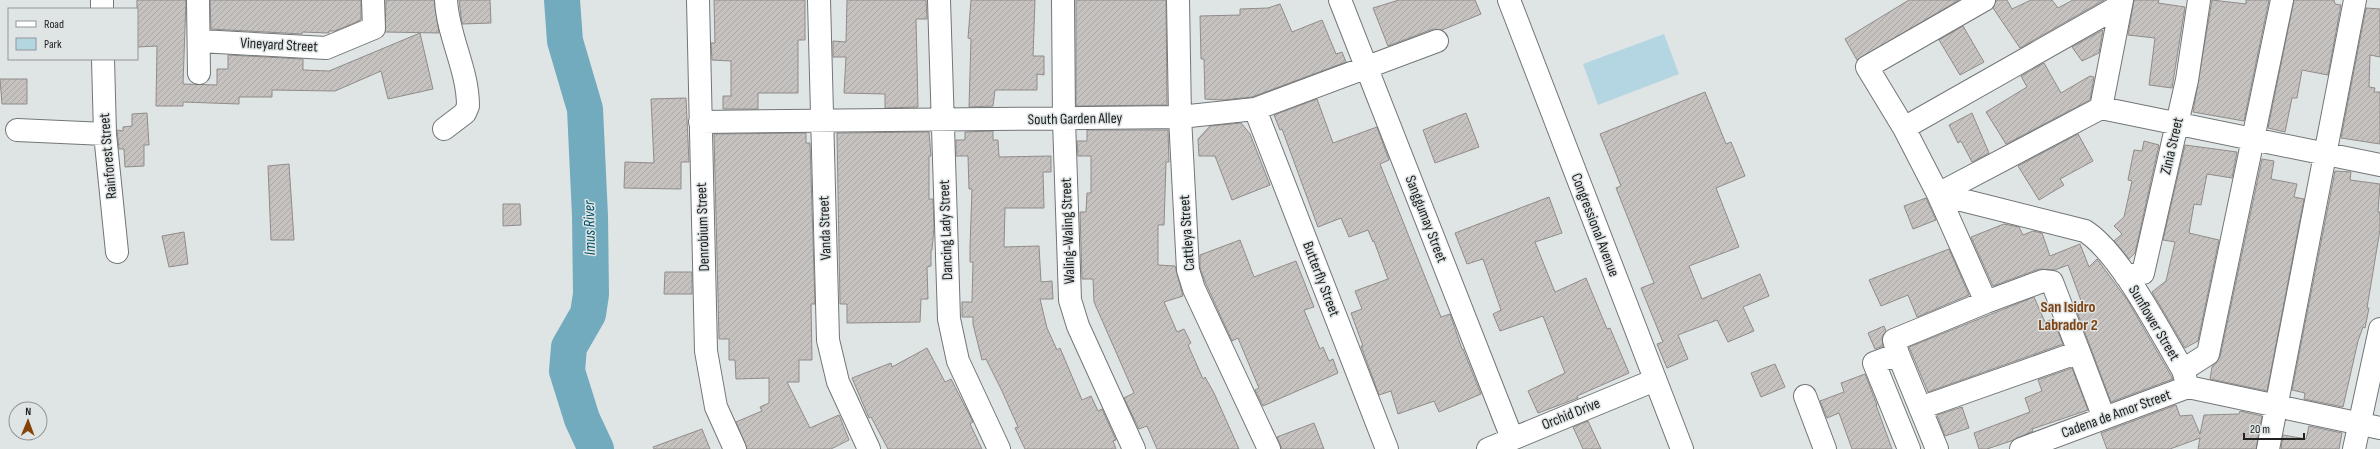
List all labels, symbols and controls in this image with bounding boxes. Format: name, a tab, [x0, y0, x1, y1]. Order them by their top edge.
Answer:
legend	[8, 8, 138, 60]
text: Road	[44, 17, 64, 32]
street label: Vineyard Street	[240, 33, 319, 57]
text: Park	[44, 37, 62, 52]
street label: South Garden Alley	[1028, 109, 1123, 129]
street label: Rainforest Street	[95, 112, 121, 200]
street label: Zinia Street	[2156, 115, 2188, 176]
street label: Congressional Avenue	[1567, 170, 1623, 280]
street label: Sanggumay Street	[1401, 173, 1452, 266]
street label: Waling-Waling Street	[1057, 177, 1079, 284]
street label: Dancing Lady Street	[935, 179, 957, 281]
street label: Denrobium Street	[692, 182, 714, 272]
street label: Cattleya Street	[1175, 194, 1199, 272]
street label: Vanda Street	[814, 195, 836, 261]
water label: Imus River	[580, 200, 600, 256]
street label: Butterfly Street	[1298, 239, 1344, 320]
street label: Sunflower Street	[2124, 282, 2184, 364]
district label: San Isidro Labrador 2	[2038, 298, 2098, 335]
street label: Cadena de Amor Street	[2059, 385, 2174, 443]
street label: Orchid Drive	[1539, 394, 1603, 434]
north arrow	[8, 401, 48, 441]
text: N	[25, 405, 31, 418]
scale bar	[2244, 415, 2304, 441]
text: 20 m	[2250, 422, 2270, 437]

